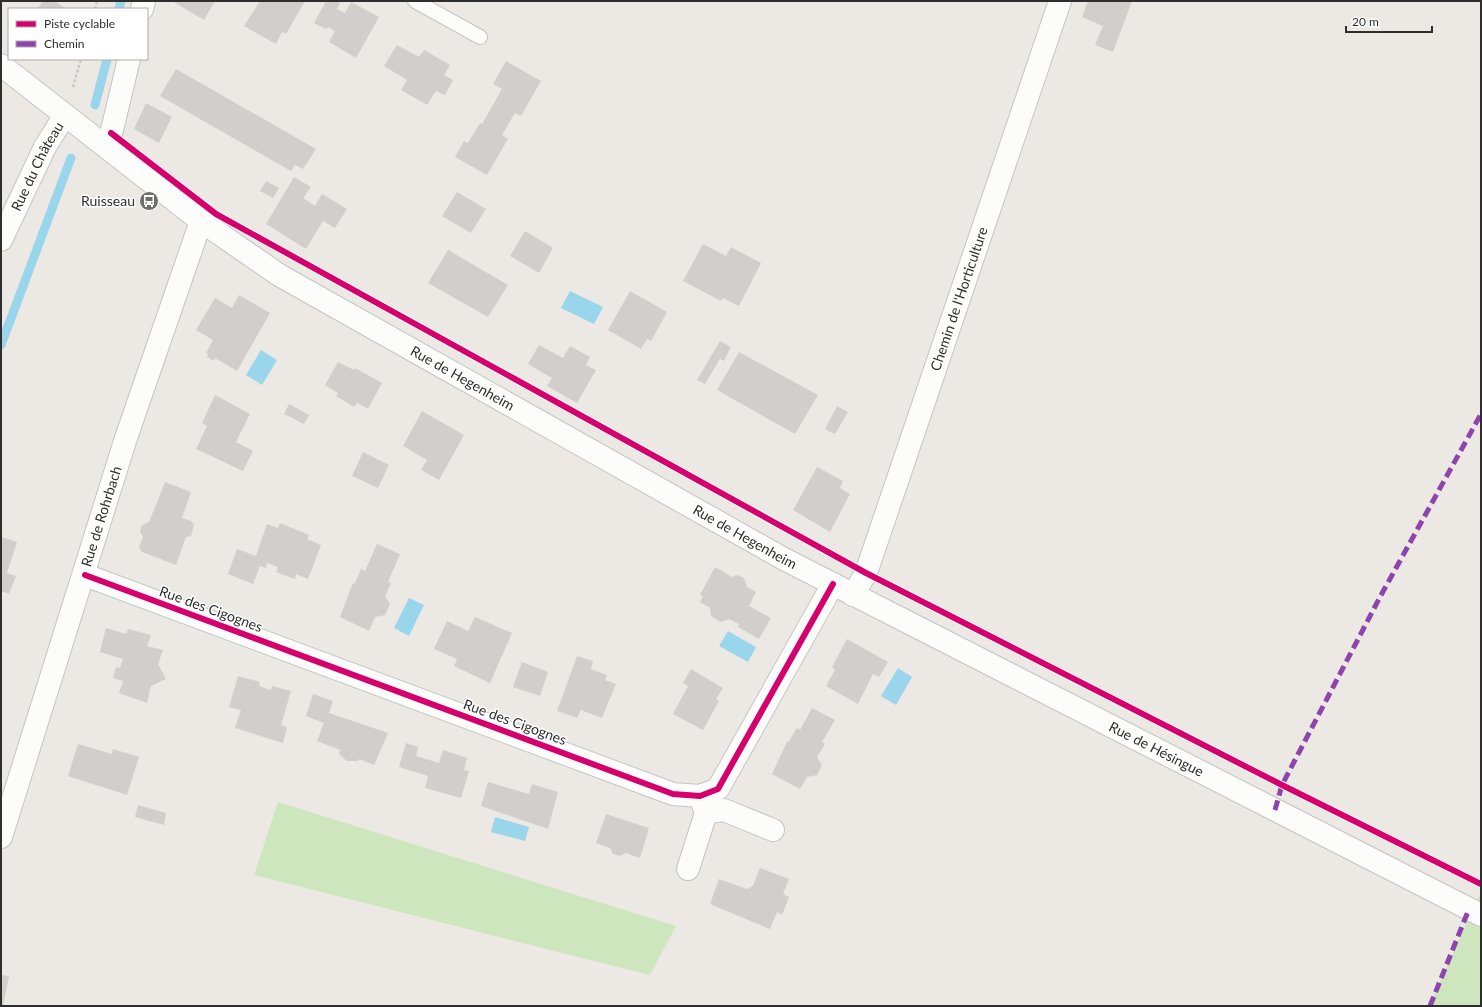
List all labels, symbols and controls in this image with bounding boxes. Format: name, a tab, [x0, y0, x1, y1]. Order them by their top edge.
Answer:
legend	[8, 8, 148, 60]
scale bar	[1346, 8, 1432, 34]
text: 20 m	[1352, 14, 1379, 29]
text: Piste cyclable	[44, 16, 115, 31]
text: Chemin	[44, 36, 85, 51]
street label: Rue du Château	[7, 118, 67, 213]
bus stop icon: Ruisseau	[138, 190, 160, 212]
place label: Ruisseau	[81, 192, 135, 209]
street label: Chemin de l'Horticulture	[926, 225, 991, 373]
street label: Rue de Hegenheim	[408, 342, 518, 414]
street label: Rue de Rohrbach	[77, 464, 125, 569]
street label: Rue de Hegenheim	[690, 501, 800, 572]
street label: Rue des Cigognes	[157, 582, 265, 635]
street label: Rue des Cigognes	[461, 695, 569, 748]
street label: Rue de Hésingue	[1106, 718, 1207, 780]

